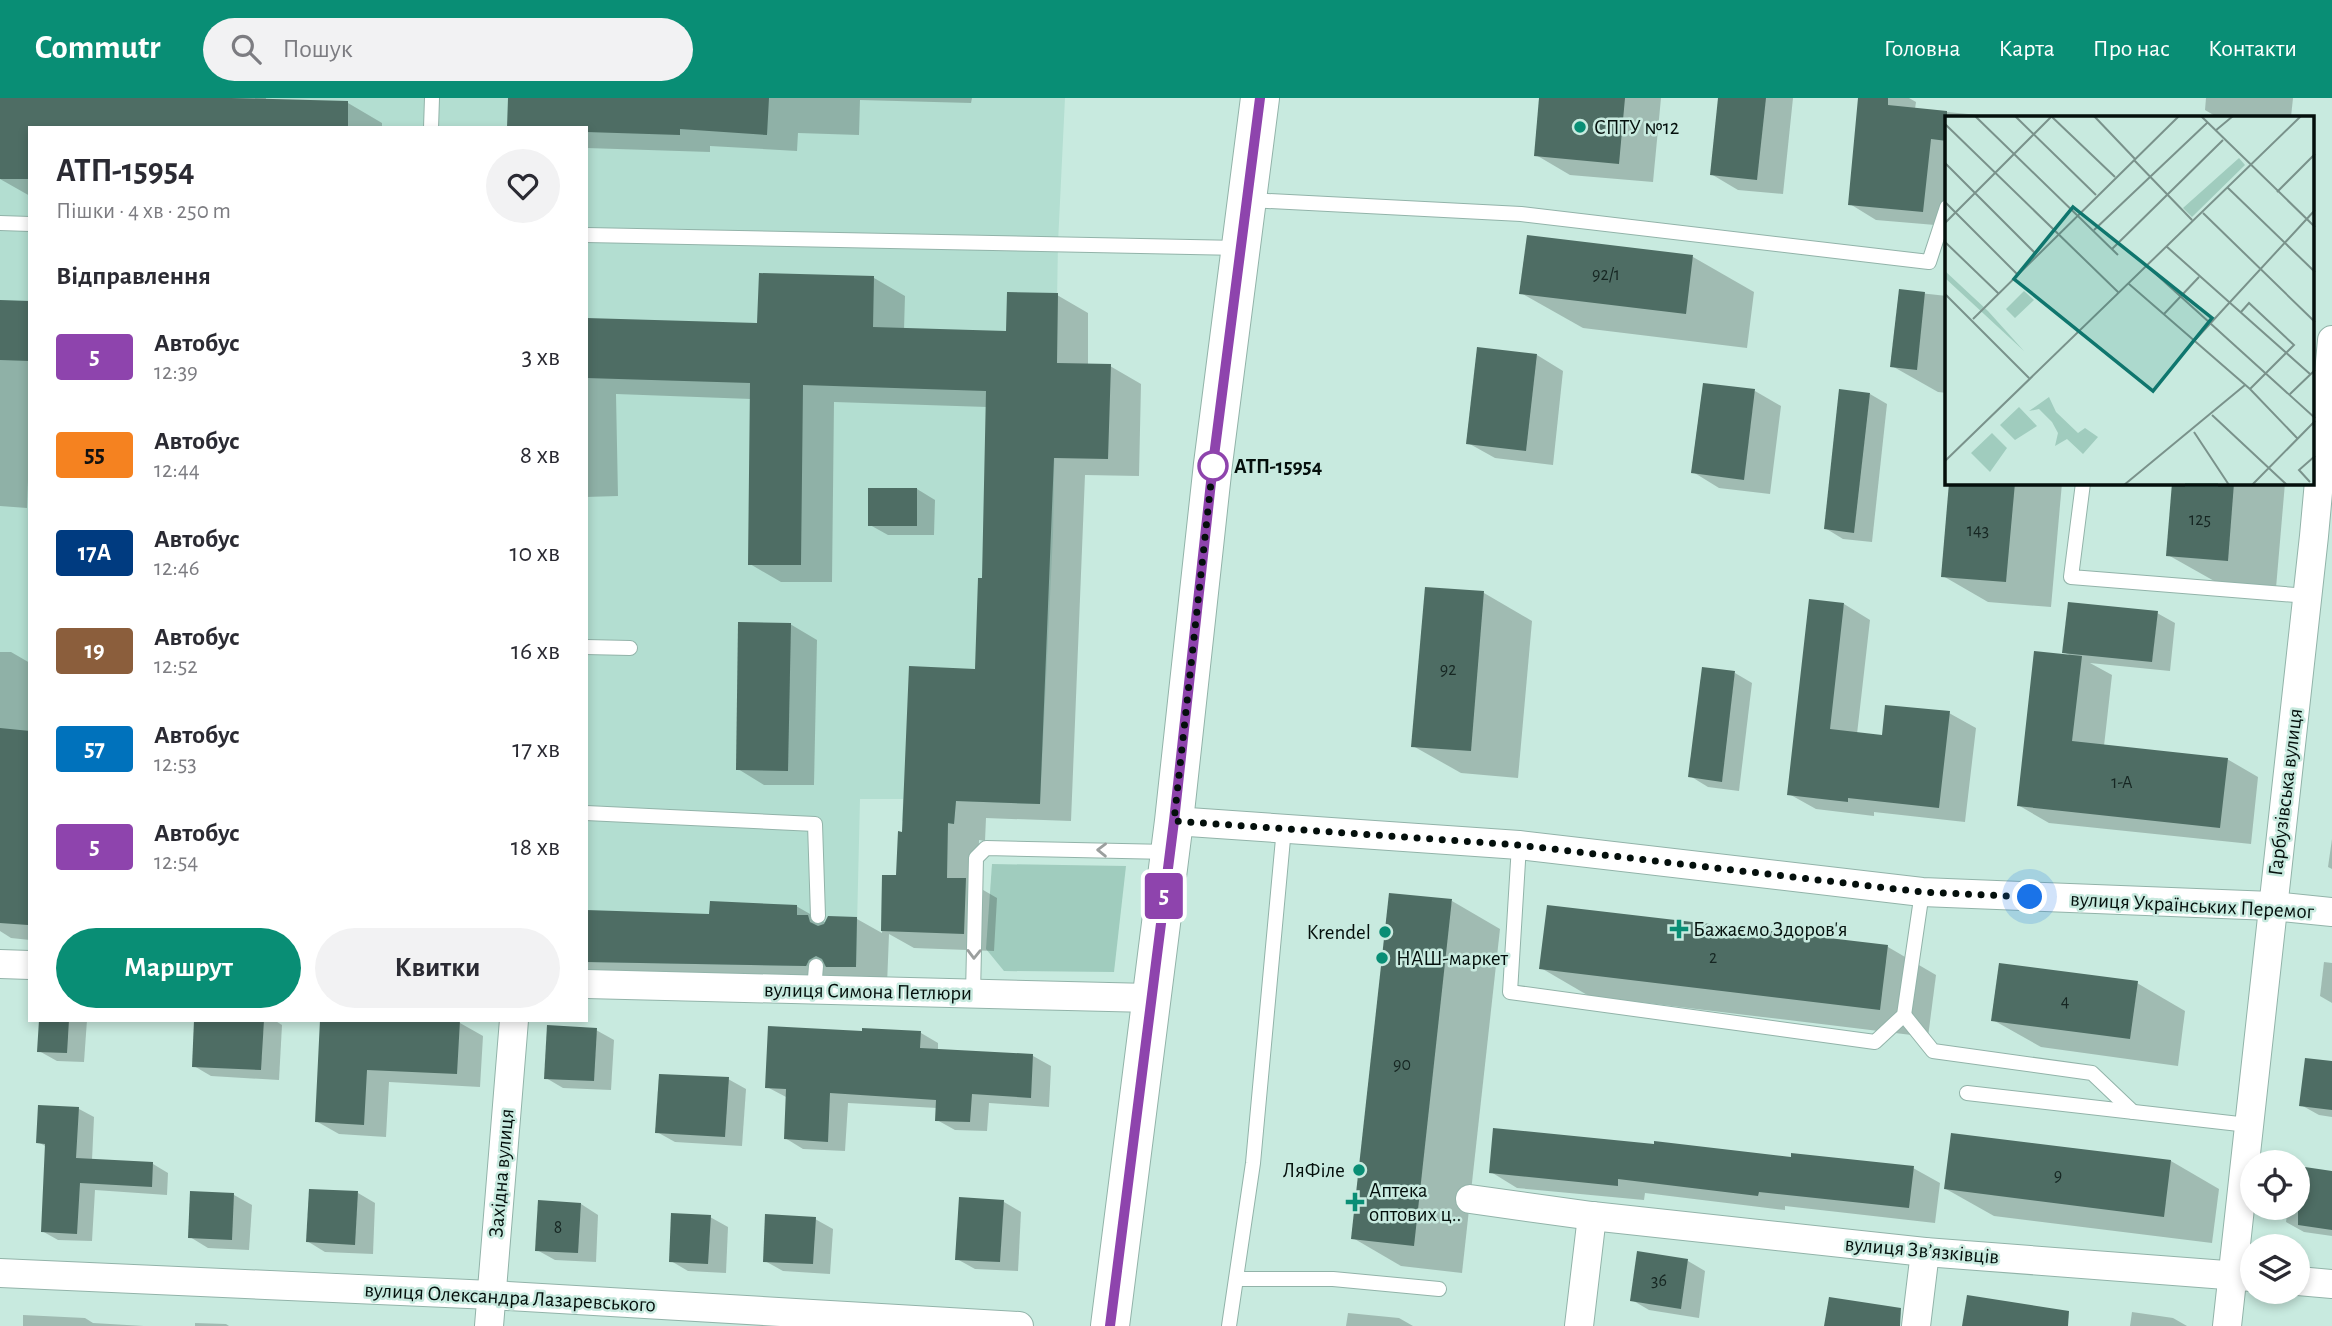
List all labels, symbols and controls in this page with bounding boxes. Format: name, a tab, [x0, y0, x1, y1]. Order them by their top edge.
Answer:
search box	[203, 18, 693, 81]
icon: search	[227, 30, 265, 68]
text: Commutr	[35, 32, 161, 65]
text: Пошук	[283, 36, 353, 62]
text: Головна	[1884, 37, 1960, 61]
text: Карта	[1998, 37, 2055, 61]
text: Про нас	[2093, 37, 2170, 61]
text: Контакти	[2208, 37, 2297, 61]
inset map	[1945, 116, 2314, 485]
place label: СПТУ №12	[1594, 117, 1679, 138]
marker: СПТУ №12	[1572, 119, 1588, 135]
button: heart	[486, 149, 560, 223]
text: АТП-15954	[56, 155, 195, 188]
text: Пішки · 4 хв · 250 m	[56, 200, 231, 223]
text: Відправлення	[56, 263, 211, 289]
house number: 92/1	[1592, 266, 1620, 284]
text: Автобус	[154, 330, 240, 356]
text: 3 хв	[521, 344, 560, 370]
text: 5	[89, 345, 100, 369]
text: 12:39	[154, 361, 198, 384]
text: Автобус	[154, 428, 240, 454]
text: 8 хв	[520, 442, 560, 468]
text: 55	[84, 443, 105, 467]
marker: АТП-15954	[1198, 451, 1228, 481]
place label: АТП-15954	[1234, 456, 1322, 477]
text: 12:44	[154, 459, 200, 482]
house number: 125	[2189, 511, 2211, 529]
house number: 143	[1967, 522, 1989, 540]
text: Автобус	[154, 526, 240, 552]
text: 10 хв	[509, 540, 560, 566]
text: 17А	[78, 541, 111, 565]
text: 12:46	[154, 557, 200, 580]
text: Автобус	[154, 624, 240, 650]
text: 16 хв	[511, 638, 560, 664]
text: 19	[84, 639, 105, 663]
text: 12:52	[154, 655, 198, 678]
house number: 92	[1440, 661, 1456, 679]
street label: Гарбузівська вулиця	[2265, 707, 2306, 877]
text: Автобус	[154, 722, 240, 748]
text: 17 хв	[512, 736, 560, 762]
text: 57	[84, 737, 105, 761]
text: 12:53	[154, 753, 197, 776]
house number: 1-А	[2111, 774, 2133, 792]
text: Автобус	[154, 820, 240, 846]
text: 18 хв	[511, 834, 560, 860]
text: 5	[89, 835, 100, 859]
one-way arrow	[1096, 842, 1107, 858]
text: 12:54	[154, 851, 198, 874]
line badge: 5	[1141, 873, 1187, 919]
your location	[2012, 879, 2047, 914]
text: 5	[1159, 884, 1169, 908]
street label: вулиця Українських Перемог	[2070, 889, 2315, 922]
place label: Бажаємо Здоров'я	[1693, 919, 1848, 940]
marker: Бажаємо Здоров'я	[1671, 921, 1687, 937]
place label: Krendel	[1307, 922, 1371, 943]
marker: Krendel	[1377, 924, 1393, 940]
button: Маршрут	[56, 928, 301, 1008]
button: Квитки	[315, 928, 560, 1008]
place label: НАШ-маркет	[1396, 948, 1509, 969]
house number: 2	[1709, 949, 1717, 967]
one-way arrow	[966, 950, 982, 960]
marker: НАШ-маркет	[1374, 950, 1390, 966]
street label: вулиця Симона Петлюри	[764, 979, 972, 1004]
house number: 4	[2061, 993, 2070, 1011]
house number: 90	[1393, 1056, 1411, 1074]
street label: Західна вулиця	[485, 1108, 518, 1238]
map controls	[2240, 1150, 2310, 1304]
button: locate	[2240, 1150, 2310, 1220]
place label: ЛяФіле	[1283, 1160, 1345, 1181]
marker: ЛяФіле	[1351, 1162, 1367, 1178]
house number: 9	[2054, 1167, 2062, 1185]
place label: Аптека оптових ц..	[1369, 1180, 1461, 1225]
marker: Аптека оптових ц..	[1347, 1194, 1363, 1210]
house number: 8	[554, 1219, 562, 1237]
street label: вулиця Звʼязківців	[1844, 1233, 2000, 1268]
button: layers	[2240, 1234, 2310, 1304]
house number: 36	[1651, 1272, 1667, 1290]
street label: вулиця Олександра Лазаревського	[364, 1279, 656, 1316]

